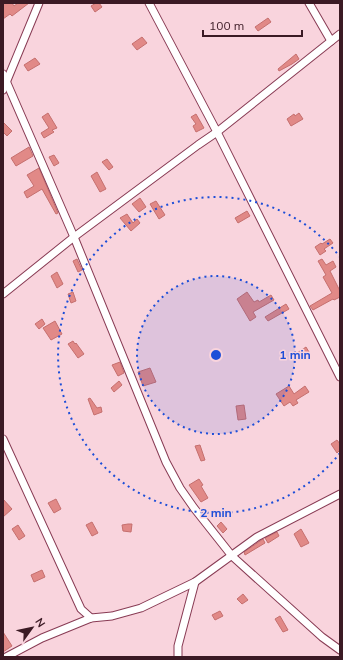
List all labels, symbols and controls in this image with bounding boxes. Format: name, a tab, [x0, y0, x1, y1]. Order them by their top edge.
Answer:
scale bar	[203, 12, 302, 38]
text: 100 m	[209, 18, 244, 33]
text: 1 min	[279, 347, 311, 362]
centre of rings	[209, 348, 223, 362]
text: 2 min	[200, 505, 232, 520]
north arrow	[12, 608, 52, 648]
text: N	[32, 615, 49, 630]

